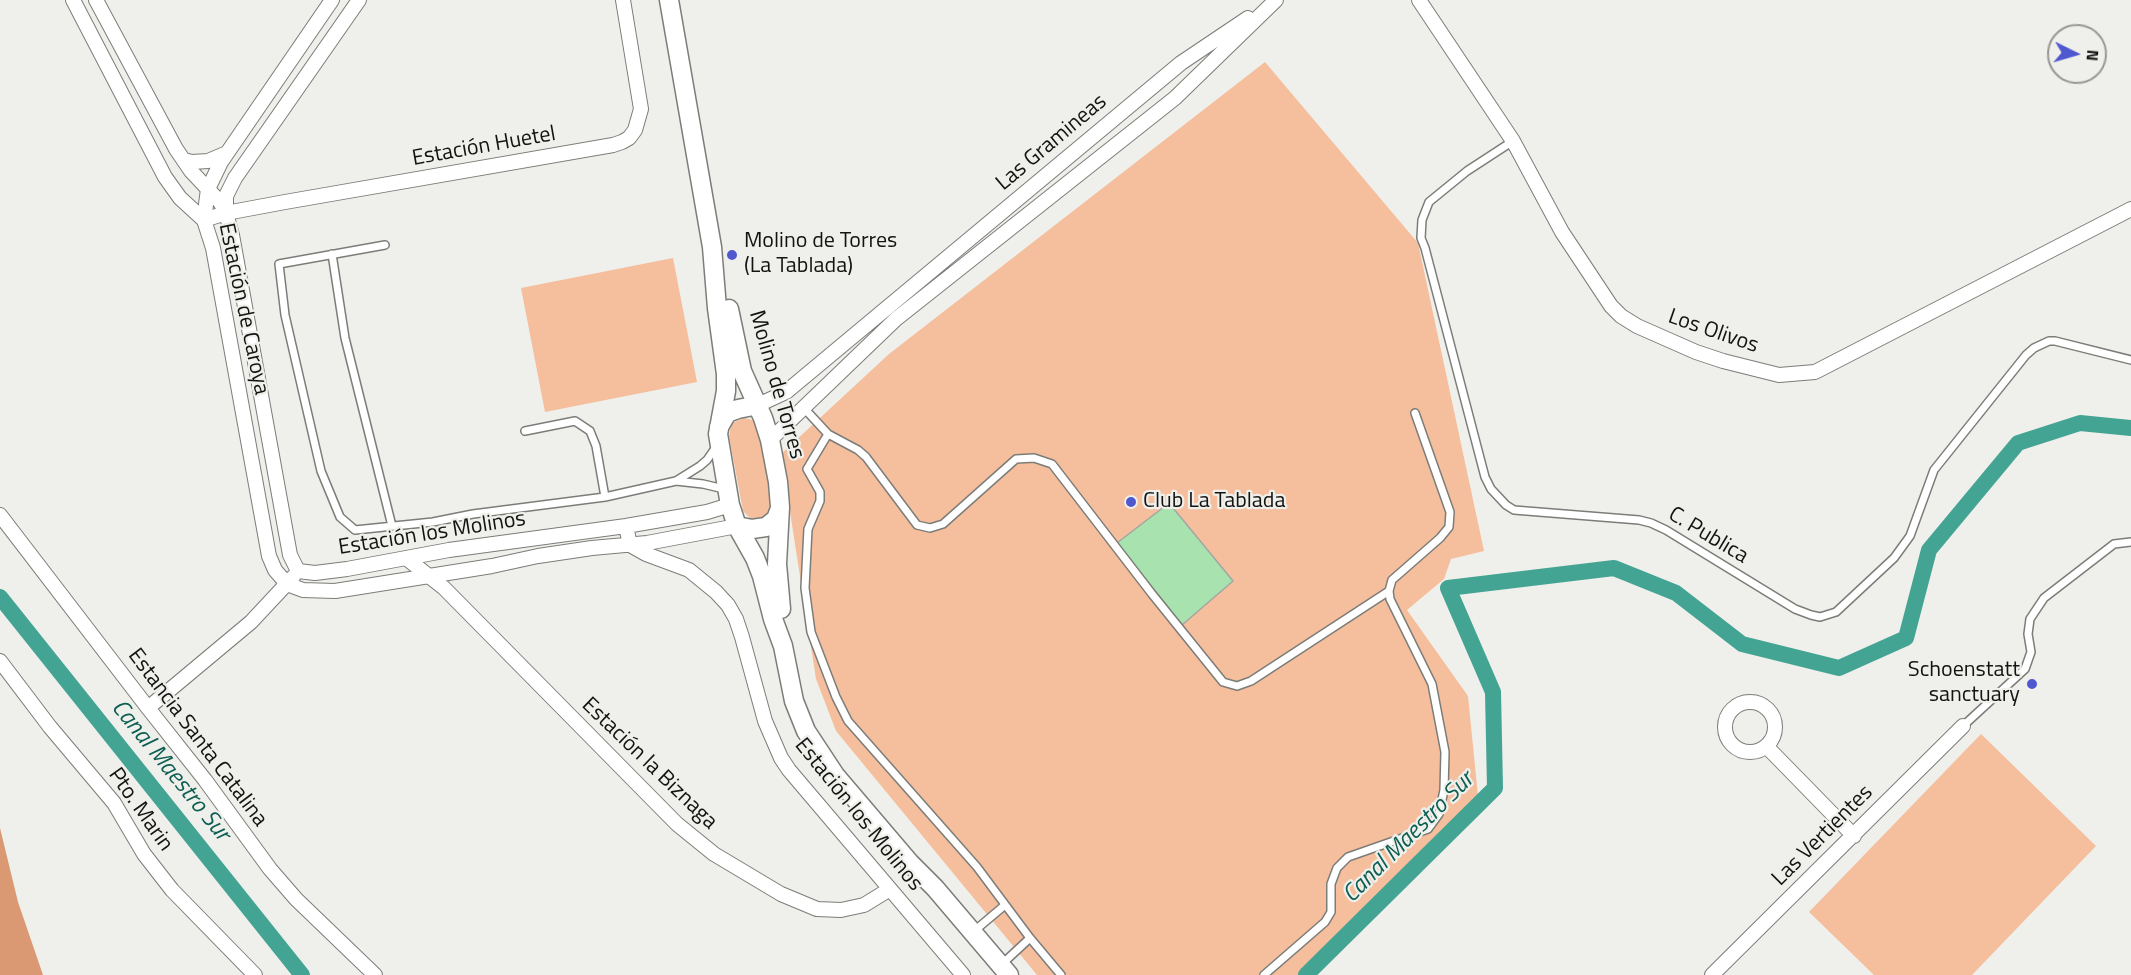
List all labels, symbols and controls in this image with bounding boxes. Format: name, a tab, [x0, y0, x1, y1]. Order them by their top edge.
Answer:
north arrow	[2047, 24, 2107, 84]
text: N	[2081, 49, 2105, 62]
street label: Las Gramineas	[991, 89, 1113, 197]
street label: Estación Huetel	[410, 121, 558, 173]
street label: Estación de Caroya	[212, 221, 274, 397]
place label: Molino de Torres (La Tablada)	[744, 229, 897, 280]
marker: Molino de Torres (La Tablada)	[725, 248, 739, 262]
street label: Los Olivos	[1664, 304, 1762, 360]
street label: Molino de Torres	[742, 308, 810, 462]
place label: Club La Tablada	[1143, 489, 1286, 515]
marker: Club La Tablada	[1124, 495, 1138, 509]
street label: C. Publica	[1663, 502, 1753, 570]
street label: Estación los Molinos	[337, 506, 527, 562]
street label: Estancia Santa Catalina	[121, 644, 273, 832]
place label: Schoenstatt sanctuary	[1908, 658, 2020, 710]
marker: Schoenstatt sanctuary	[2025, 677, 2039, 691]
street label: Estación la Biznaga	[576, 693, 722, 835]
water label: Canal Maestro Sur	[104, 694, 236, 848]
street label: Estación los Molinos	[788, 733, 928, 897]
street label: Pto. Marin	[102, 763, 178, 857]
water label: Canal Maestro Sur	[1337, 766, 1481, 910]
street label: Las Vertientes	[1767, 780, 1879, 892]

